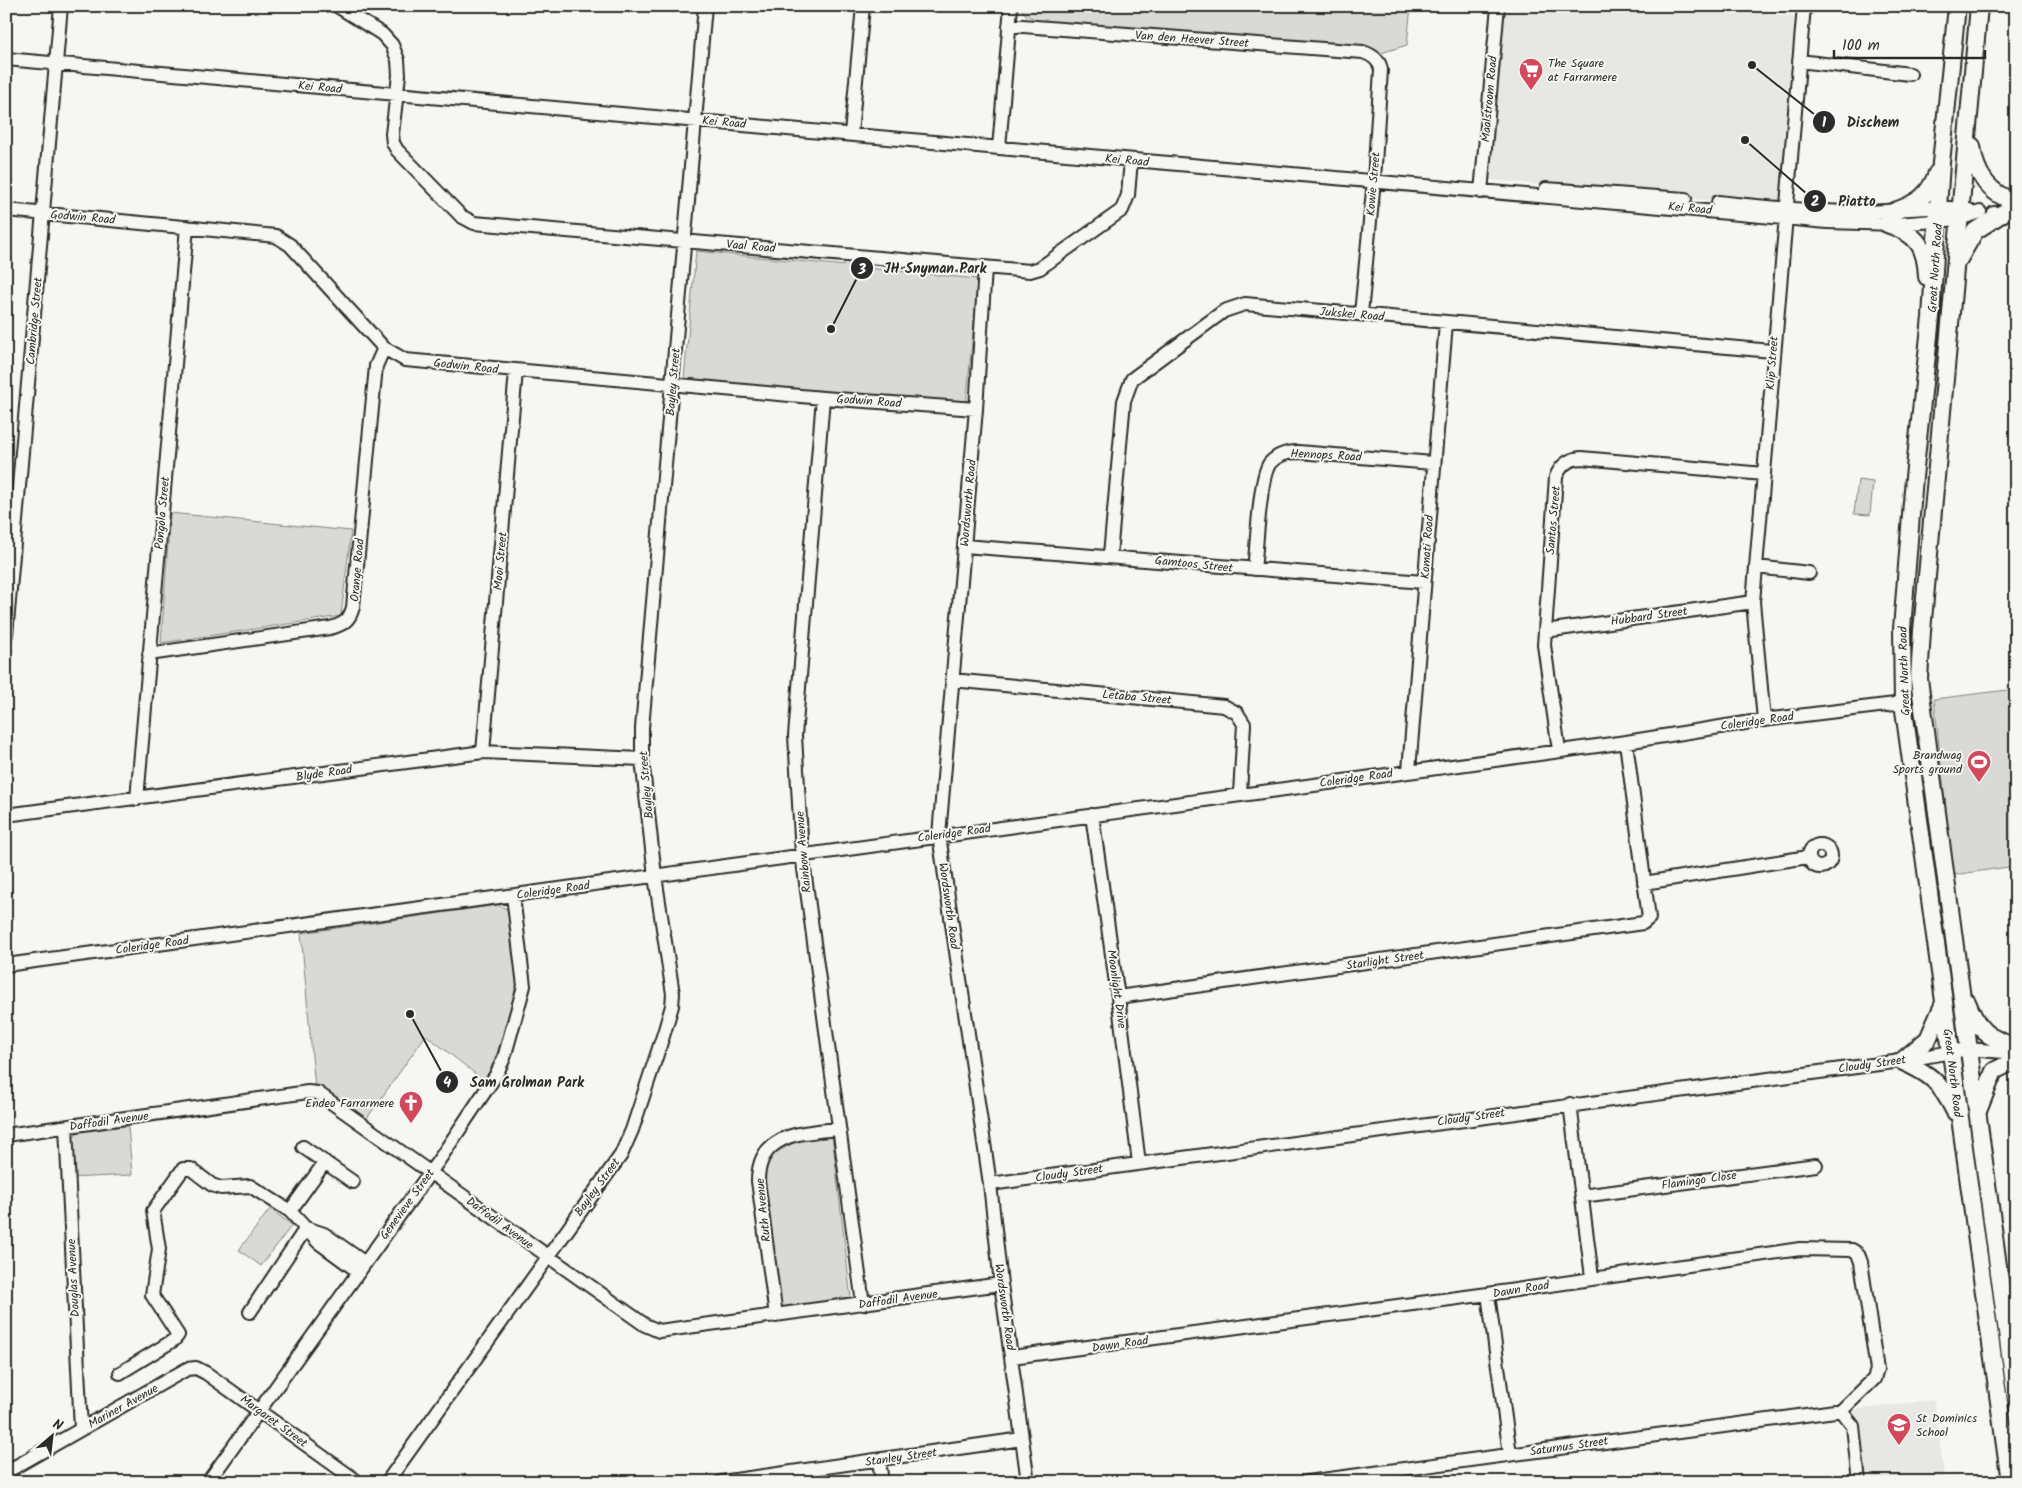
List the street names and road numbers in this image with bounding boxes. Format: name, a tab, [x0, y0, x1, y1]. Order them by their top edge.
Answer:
street label: Van den Heever Street	[1134, 26, 1250, 53]
street label: Maalstroom Road	[1476, 54, 1503, 143]
street label: Kei Road	[297, 76, 344, 99]
street label: Kei Road	[701, 111, 748, 134]
street label: Kei Road	[1104, 149, 1151, 172]
street label: Kowie Street	[1361, 151, 1386, 217]
street label: Kei Road	[1667, 197, 1714, 220]
street label: Godwin Road	[50, 205, 117, 230]
street label: Great North Road	[1923, 222, 1948, 313]
street label: Vaal Road	[725, 235, 777, 258]
street label: Cambridge Street	[21, 276, 48, 366]
street label: Jukskei Road	[1319, 302, 1386, 327]
street label: Klip Street	[1761, 335, 1784, 391]
street label: Bayley Street	[661, 347, 686, 417]
street label: Godwin Road	[433, 354, 500, 379]
street label: Godwin Road	[836, 390, 903, 413]
street label: Hennops Road	[1290, 444, 1363, 467]
street label: Wordsworth Road	[955, 458, 982, 547]
street label: Pongola Street	[150, 475, 175, 550]
street label: Santos Street	[1541, 485, 1566, 555]
street label: Komati Road	[1416, 513, 1439, 580]
street label: Mooi Street	[488, 531, 513, 591]
street label: Orange Road	[345, 537, 370, 602]
street label: Gamtoos Street	[1154, 551, 1234, 578]
street label: Hubbard Street	[1609, 602, 1689, 631]
street label: Great North Road	[1893, 625, 1916, 716]
street label: Letaba Street	[1102, 685, 1173, 710]
street label: Coleridge Road	[1719, 707, 1796, 736]
street label: Bayley Street	[634, 750, 659, 820]
street label: Blyde Road	[295, 760, 354, 787]
street label: Coleridge Road	[1318, 764, 1395, 793]
street label: Rainbow Avenue	[790, 810, 817, 894]
street label: Coleridge Road	[916, 819, 993, 848]
street label: Wordsworth Road	[933, 862, 964, 952]
street label: Coleridge Road	[515, 876, 592, 905]
street label: Coleridge Road	[114, 931, 191, 960]
street label: Starlight Street	[1345, 946, 1426, 975]
street label: Moonlight Drive	[1102, 949, 1132, 1030]
street label: Great North Road	[1938, 1028, 1967, 1120]
street label: Cloudy Street	[1837, 1050, 1908, 1079]
street label: Cloudy Street	[1436, 1103, 1507, 1132]
street label: Daffodil Avenue	[68, 1106, 150, 1136]
street label: Bayley Street	[570, 1154, 625, 1220]
street label: Cloudy Street	[1034, 1159, 1105, 1188]
street label: Genevieve Street	[375, 1165, 440, 1244]
street label: Flamingo Close	[1660, 1166, 1738, 1195]
street label: Ruth Avenue	[751, 1177, 776, 1243]
street label: Daffodil Avenue	[462, 1192, 538, 1255]
street label: Douglas Avenue	[62, 1238, 85, 1318]
street label: Wordsworth Road	[989, 1263, 1020, 1353]
street label: Dawn Road	[1492, 1276, 1552, 1303]
street label: Daffodil Avenue	[857, 1284, 939, 1314]
street label: Dawn Road	[1091, 1331, 1150, 1358]
street label: Mariner Avenue	[85, 1379, 162, 1434]
street label: Margaret Street	[236, 1390, 312, 1453]
street label: Saturnus Street	[1529, 1432, 1610, 1461]
street label: Stanley Street	[864, 1443, 939, 1472]

